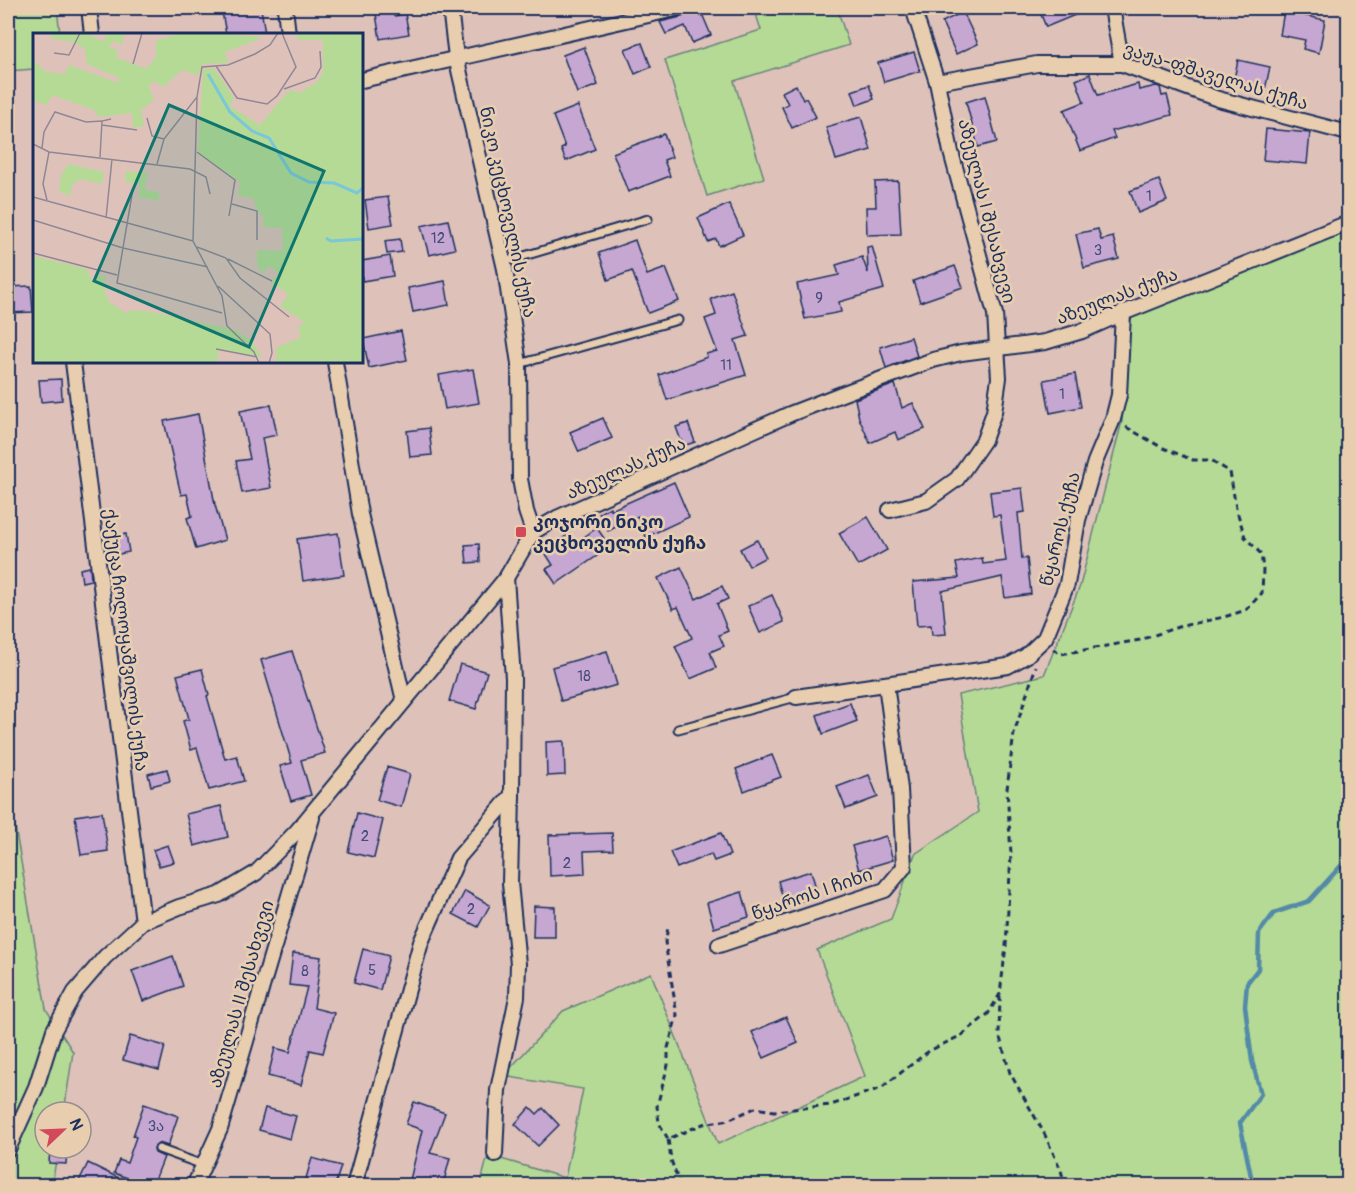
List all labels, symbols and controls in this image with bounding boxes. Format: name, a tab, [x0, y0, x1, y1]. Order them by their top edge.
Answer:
inset map	[33, 33, 363, 363]
street label: ვაჟა-ფშაველას ქუჩა	[1121, 37, 1311, 116]
street label: ნიკო კეცხოველის ქუჩა	[474, 104, 541, 320]
street label: აზეულას I შესახვევი	[952, 117, 1021, 306]
house number: 1	[1146, 187, 1152, 206]
house number: 12	[431, 229, 445, 248]
house number: 3	[1094, 241, 1102, 260]
street label: აზეულას ქუჩა	[1053, 263, 1181, 330]
house number: 9	[815, 289, 823, 308]
house number: 11	[720, 356, 732, 375]
house number: 1	[1059, 385, 1065, 404]
street label: აზეულას ქუჩა	[563, 432, 689, 505]
street label: წყაროს ქუჩა	[1035, 469, 1086, 589]
street label: ქაქუცა ჩოლოყაშვილის ქუჩა	[98, 507, 153, 773]
place label: კოჯორი ნიკო კეცხოველის ქუჩა	[533, 511, 706, 555]
marker: კოჯორი ნიკო კეცხოველის ქუჩა	[514, 525, 528, 539]
house number: 18	[577, 667, 591, 686]
house number: 2	[361, 827, 369, 846]
house number: 2	[563, 854, 571, 873]
street label: წყაროს I ჩიხი	[749, 863, 876, 926]
street label: აზეულას II შესახვევი	[204, 898, 279, 1091]
house number: 2	[467, 900, 475, 919]
house number: 5	[368, 961, 376, 980]
house number: 8	[301, 962, 309, 981]
north arrow	[33, 1100, 93, 1160]
text: N	[65, 1116, 87, 1134]
house number: 3ა	[148, 1117, 164, 1136]

